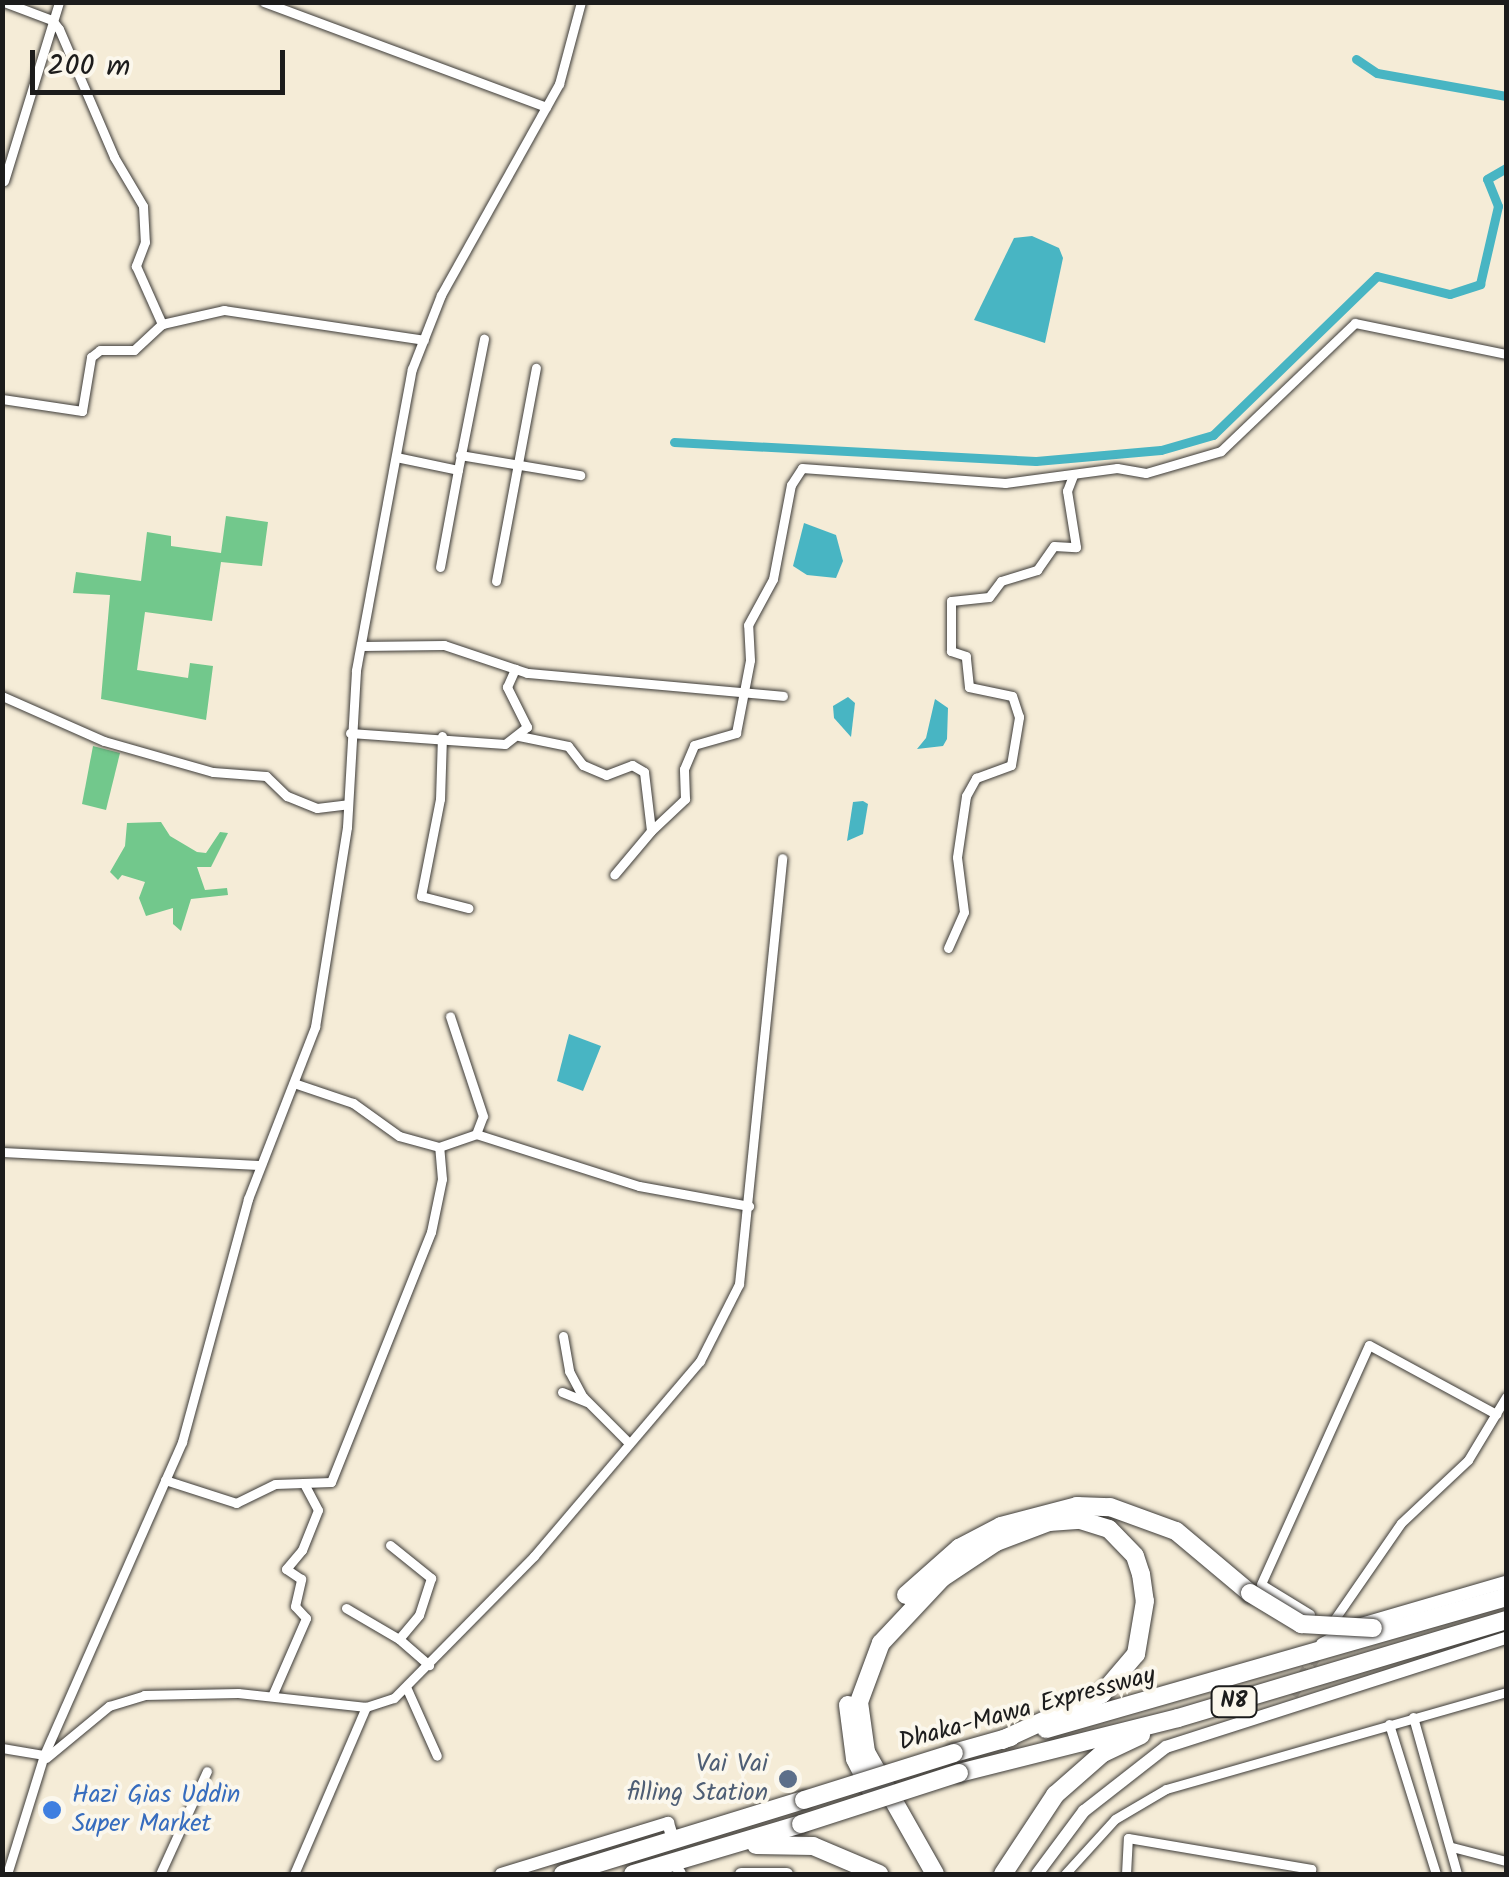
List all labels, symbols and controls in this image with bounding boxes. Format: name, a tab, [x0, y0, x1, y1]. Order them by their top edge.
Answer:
scale bar	[35, 30, 290, 92]
text: 200 m	[47, 43, 130, 91]
street label: Dhaka-Mawa Expressway	[895, 1660, 1159, 1758]
road number: N8	[1209, 1685, 1259, 1719]
place label: Vai Vai filling Station	[626, 1750, 768, 1809]
marker: Vai Vai filling Station	[777, 1768, 799, 1790]
place label: Hazi Gias Uddin Super Market	[72, 1781, 240, 1840]
marker: Hazi Gias Uddin Super Market	[41, 1799, 63, 1821]

